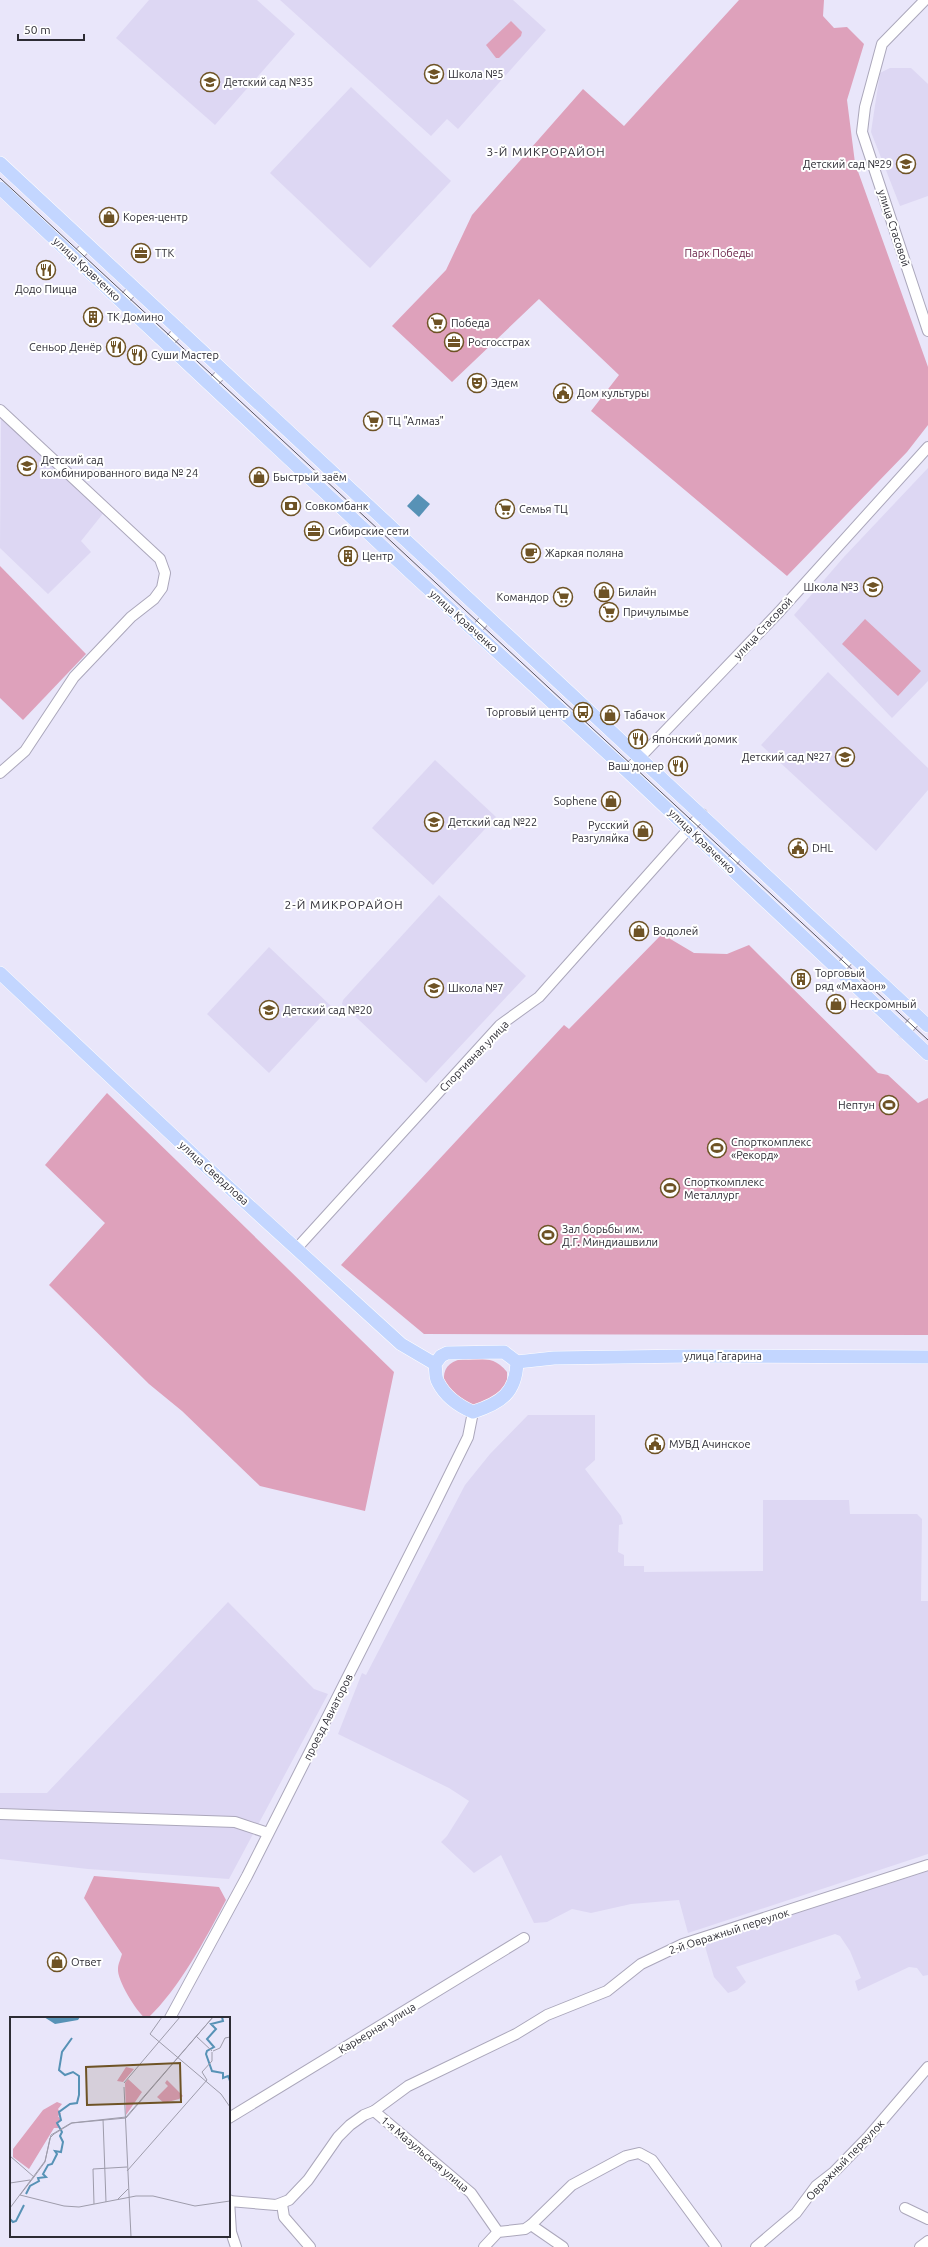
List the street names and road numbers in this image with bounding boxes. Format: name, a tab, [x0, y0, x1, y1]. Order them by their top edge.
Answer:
street label: улица Стасовой	[876, 188, 912, 268]
street label: улица Кравченко	[51, 235, 123, 303]
street label: улица Кравченко	[427, 587, 501, 655]
street label: улица Стасовой	[731, 595, 795, 661]
street label: улица Кравченко	[666, 806, 738, 876]
street label: Спортивная улица	[437, 1018, 511, 1094]
street label: улица Свердлова	[177, 1139, 251, 1207]
street label: улица Гагарина	[684, 1350, 762, 1362]
street label: проезд Авиаторов	[301, 1672, 355, 1762]
street label: 2-й Овражный переулок	[667, 1906, 791, 1956]
street label: Карьерная улица	[336, 2000, 418, 2056]
street label: 1-я Мазульская улица	[379, 2114, 471, 2194]
street label: Овражный переулок	[804, 2117, 887, 2203]

